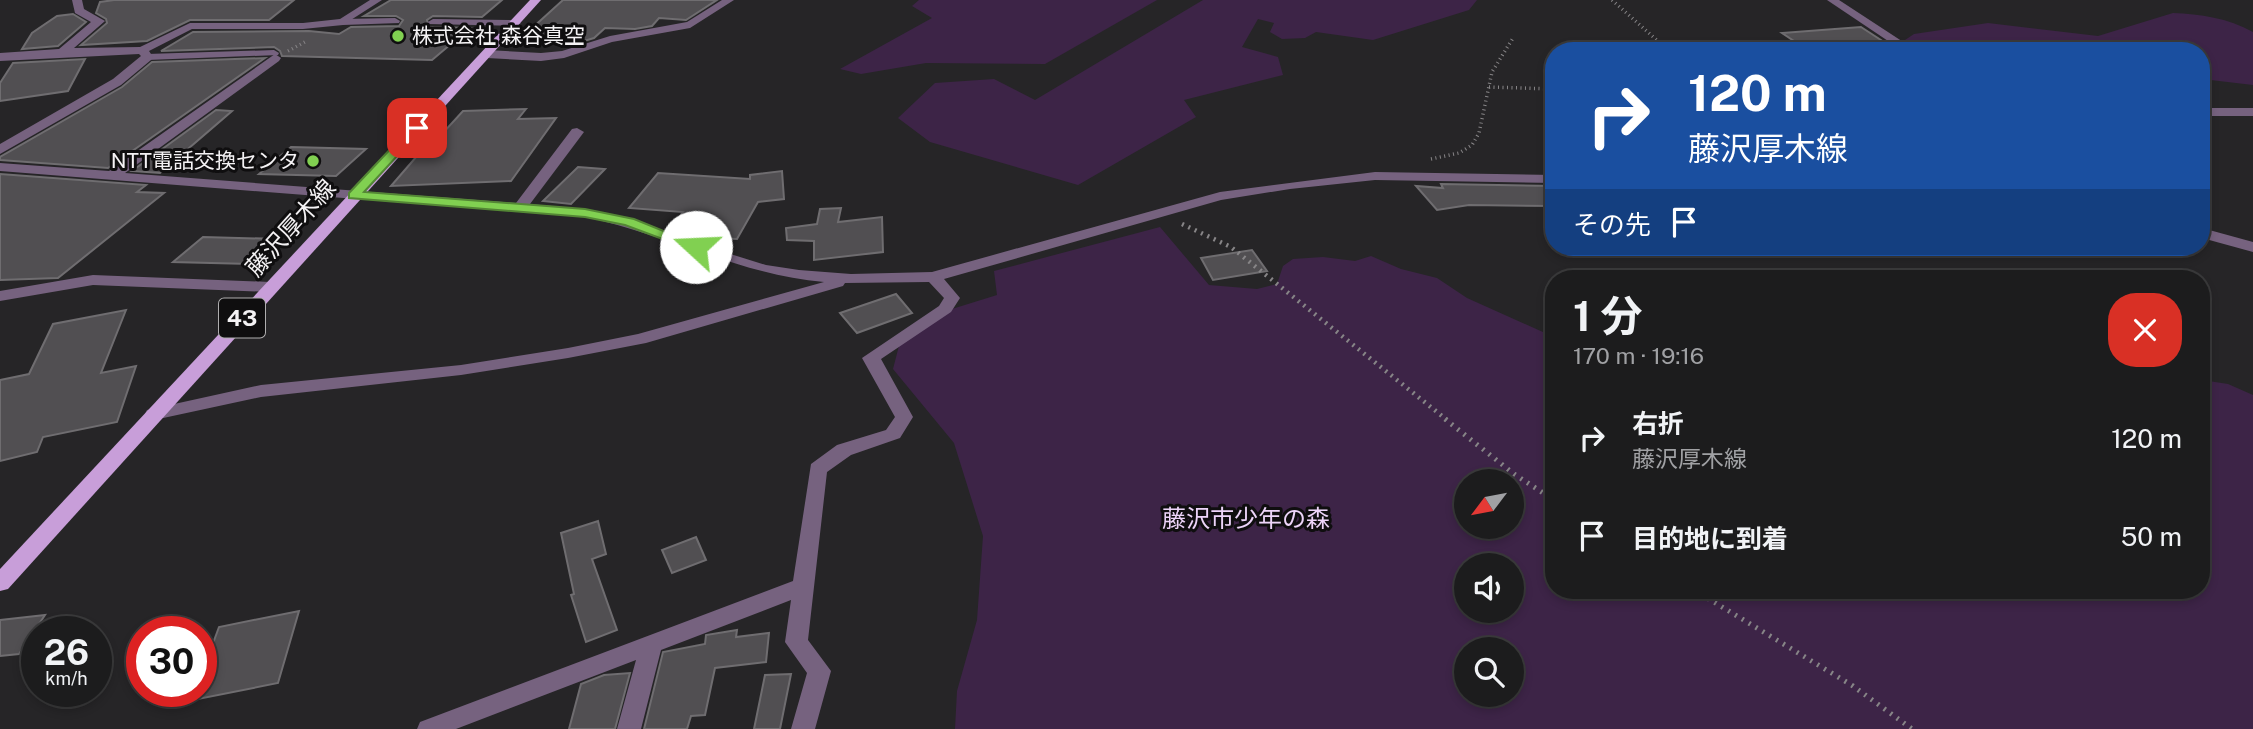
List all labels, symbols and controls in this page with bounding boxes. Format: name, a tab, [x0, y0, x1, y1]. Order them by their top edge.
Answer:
place label: 株式会社 森谷真空	[412, 23, 585, 48]
marker: 株式会社 森谷真空	[390, 28, 406, 44]
text: 120 m	[1688, 64, 1827, 122]
icon: right	[1573, 70, 1664, 161]
pin	[387, 98, 447, 158]
icon: arrive	[398, 109, 436, 147]
text: 藤沢厚木線	[1688, 130, 1848, 167]
place label: NTT電話交換センタ	[111, 148, 299, 173]
marker: NTT電話交換センタ	[305, 153, 321, 169]
street label: 藤沢厚木線	[240, 173, 341, 281]
icon: arrive	[1665, 203, 1703, 241]
text: その先	[1573, 209, 1651, 240]
position arrow	[659, 210, 733, 284]
text: 1 分	[1573, 291, 1642, 340]
button: close	[2108, 293, 2182, 367]
road number: 43	[219, 298, 265, 338]
text: 170 m · 19:16	[1573, 342, 1704, 369]
text: 右折	[1632, 408, 1684, 439]
icon: right	[1573, 419, 1611, 457]
text: 120 m	[2111, 423, 2182, 454]
text: 藤沢厚木線	[1632, 445, 1747, 472]
north arrow	[1454, 469, 1524, 539]
map controls	[1454, 469, 1524, 707]
park label: 藤沢市少年の森	[1162, 504, 1330, 532]
icon: arrive	[1573, 517, 1611, 555]
text: 50 m	[2121, 521, 2182, 552]
text: 目的地に到着	[1632, 523, 1788, 554]
button: sound	[1454, 553, 1524, 623]
speed limit sign: 30	[126, 616, 217, 707]
text: 26	[44, 632, 89, 673]
button: search	[1454, 637, 1524, 707]
text: km/h	[45, 668, 88, 689]

